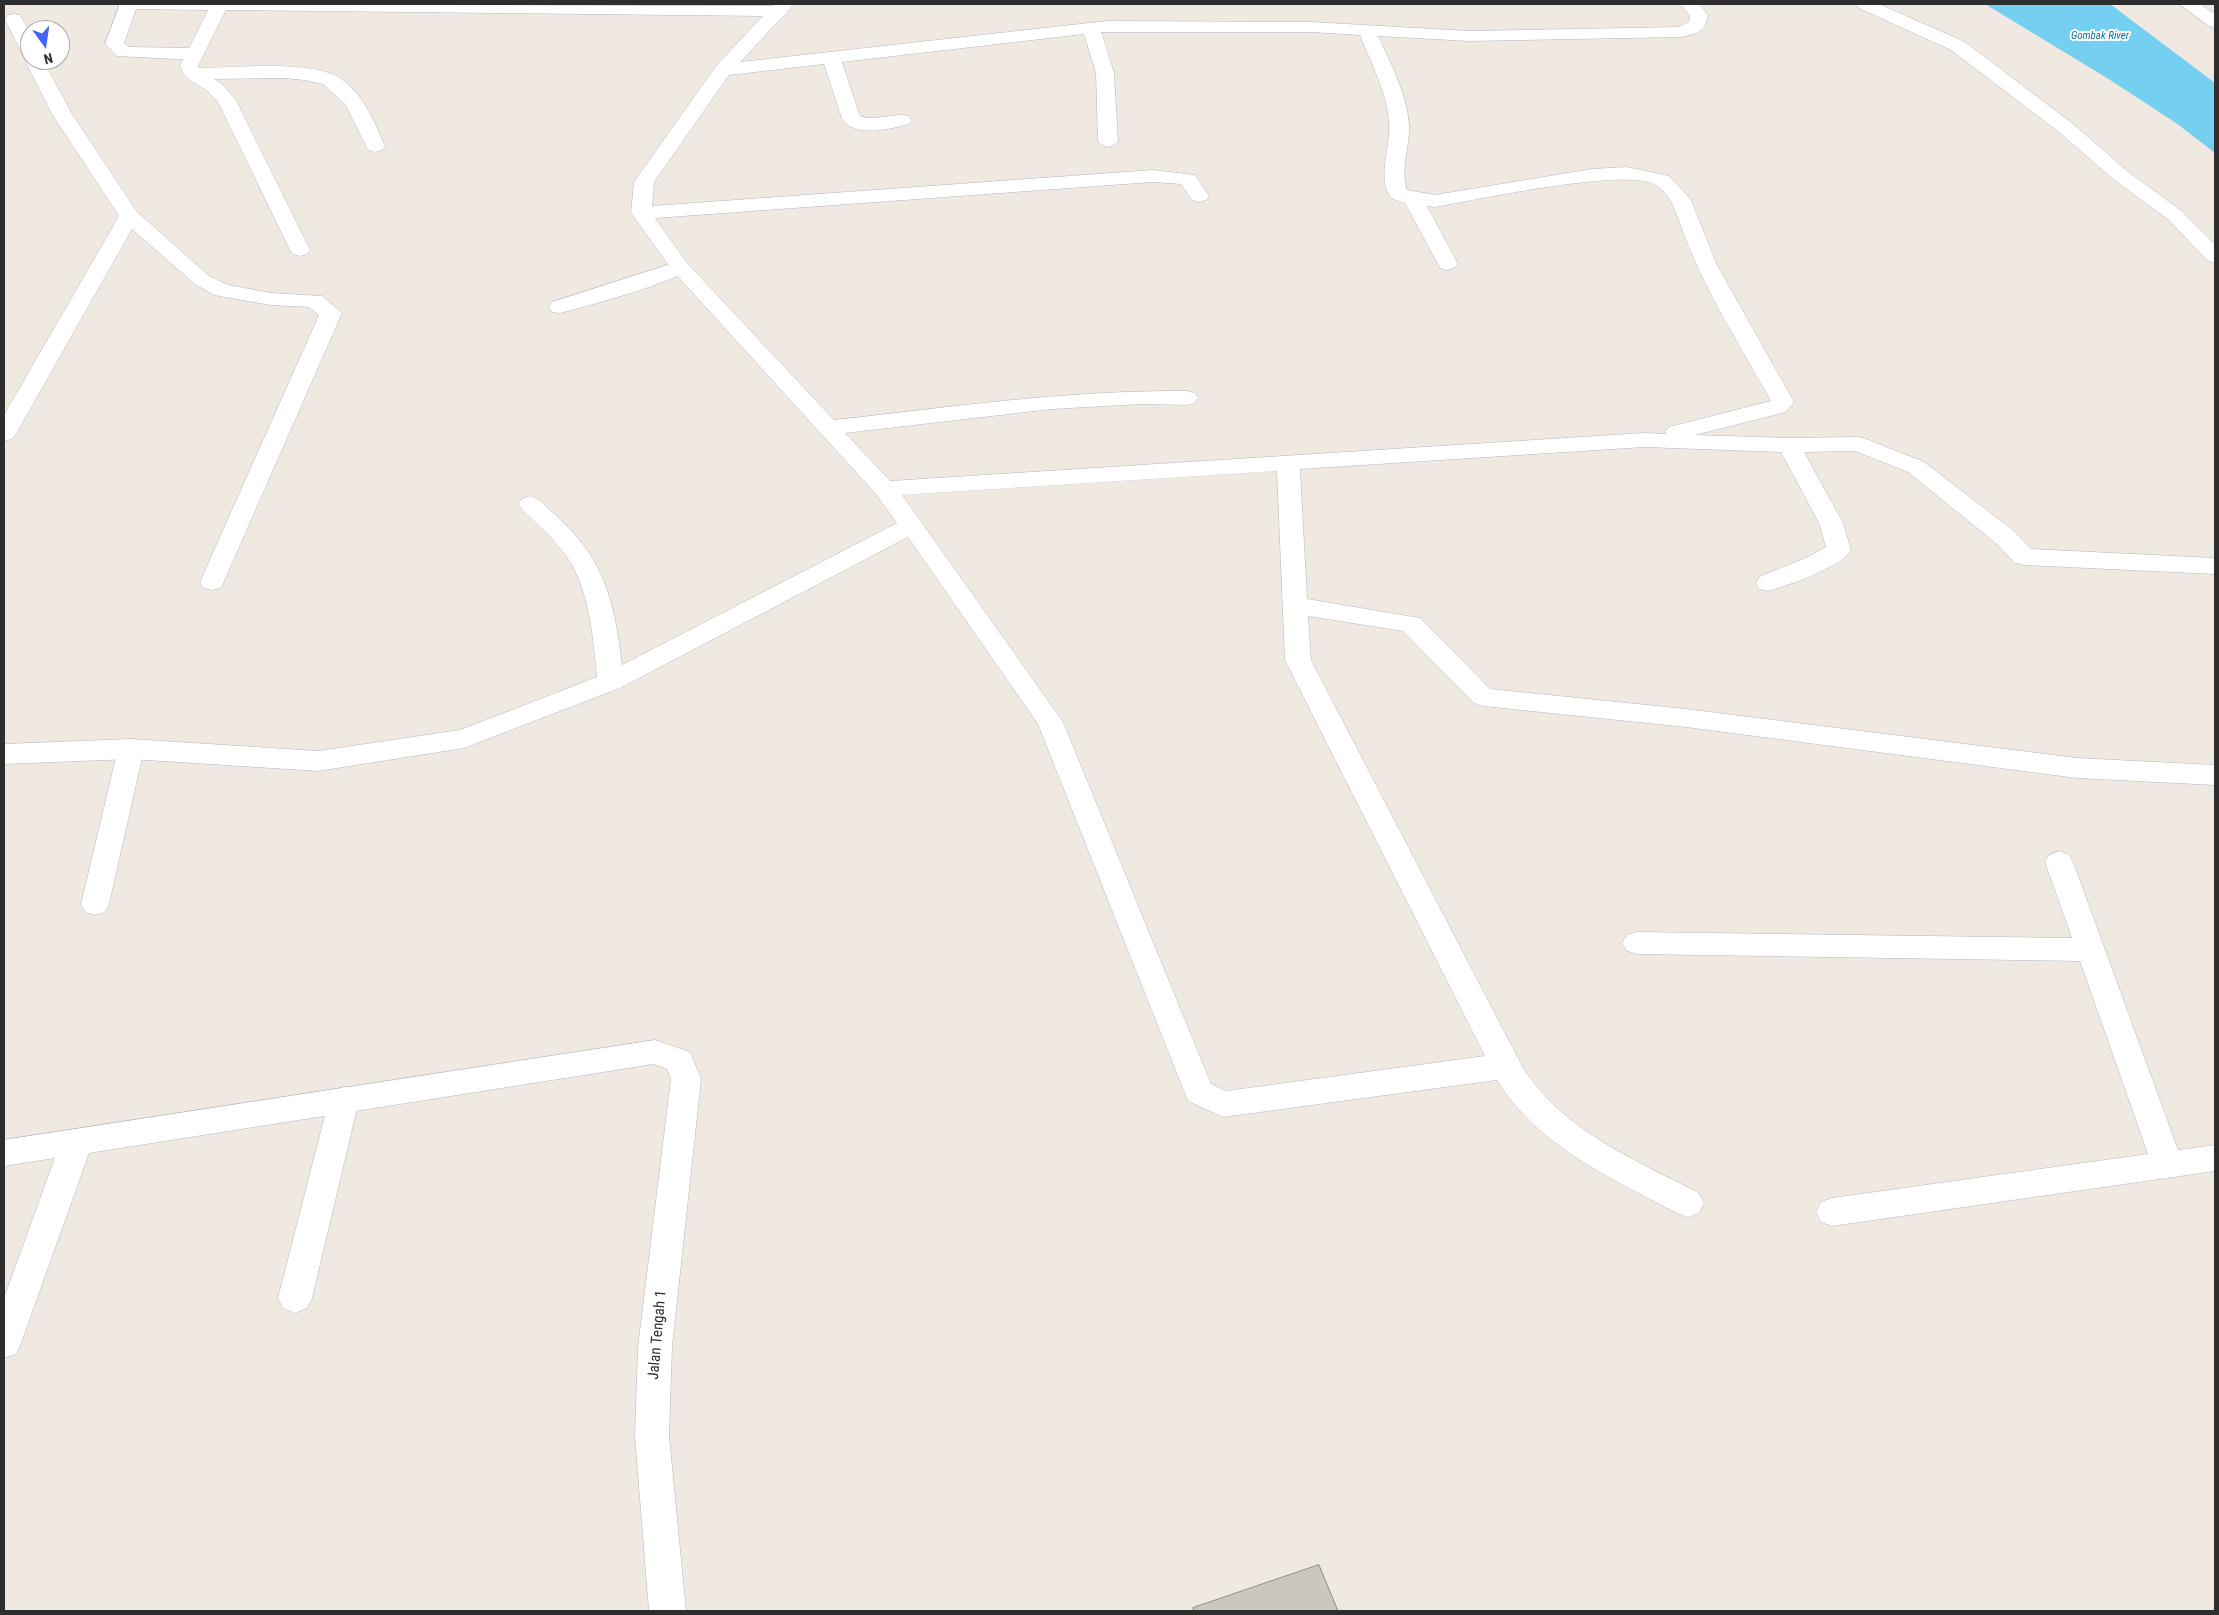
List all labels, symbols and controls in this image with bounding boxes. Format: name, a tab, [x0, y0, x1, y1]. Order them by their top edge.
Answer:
north arrow	[20, 20, 70, 70]
water label: Gombak River	[2071, 29, 2129, 43]
text: N	[42, 50, 54, 67]
street label: Jalan Tengah 1	[645, 1289, 671, 1381]

